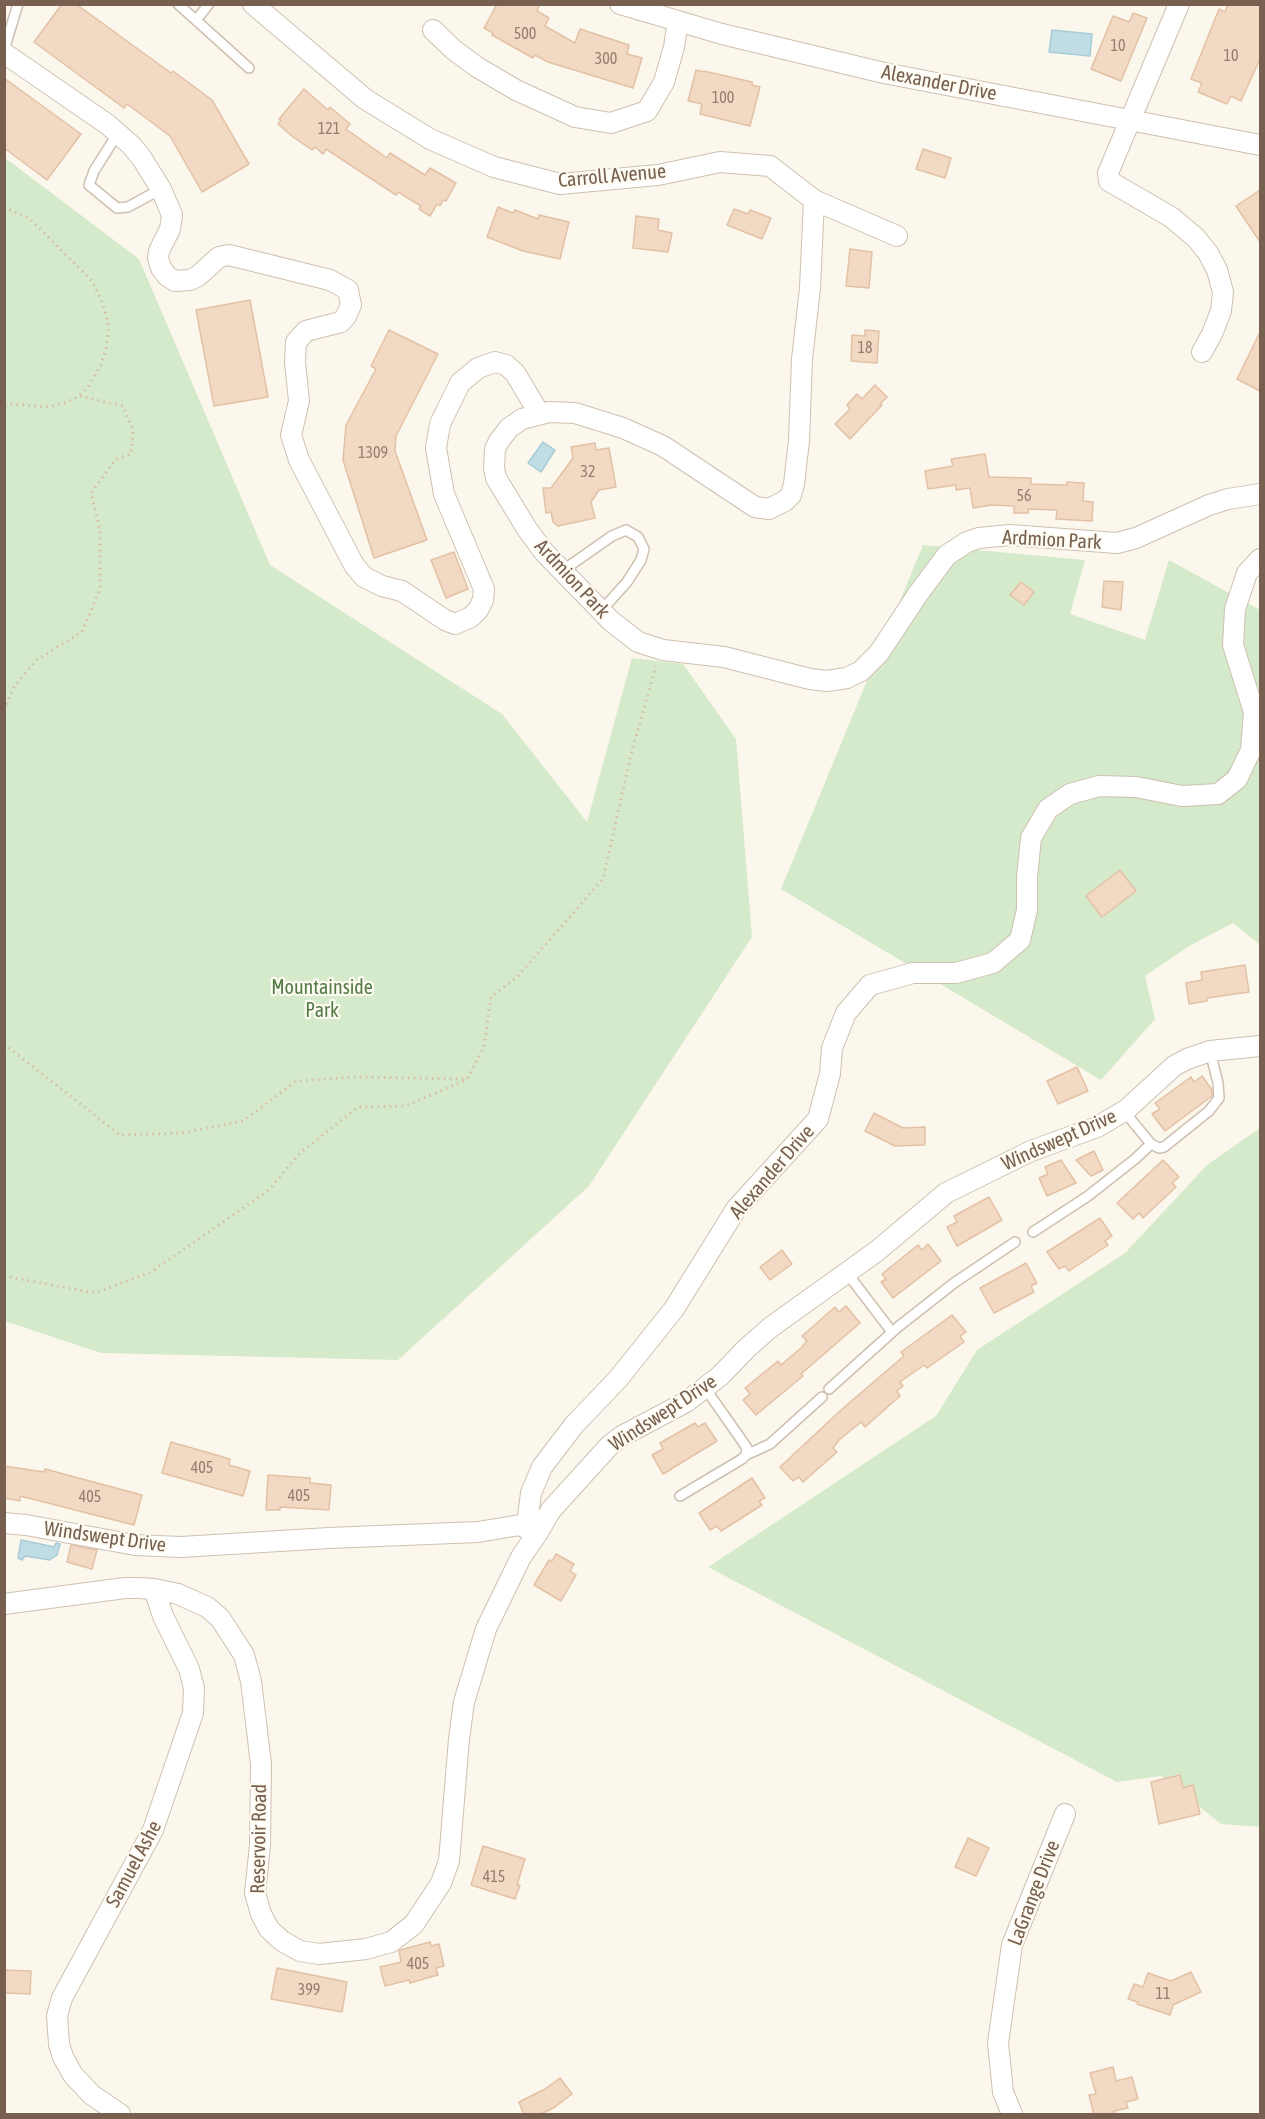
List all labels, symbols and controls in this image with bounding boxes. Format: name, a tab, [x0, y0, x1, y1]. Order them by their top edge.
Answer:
house number: 500	[514, 24, 536, 44]
house number: 10	[1110, 36, 1126, 56]
house number: 10	[1223, 46, 1239, 66]
house number: 300	[595, 49, 617, 69]
street label: Alexander Drive	[879, 60, 999, 106]
house number: 100	[712, 88, 734, 108]
house number: 121	[318, 119, 340, 139]
street label: Carroll Avenue	[557, 159, 667, 193]
house number: 18	[857, 338, 873, 358]
house number: 1309	[358, 443, 388, 463]
house number: 32	[580, 462, 596, 482]
house number: 56	[1016, 486, 1032, 506]
street label: Ardmion Park	[1002, 525, 1102, 555]
street label: Ardmion Park	[529, 534, 615, 624]
park label: Mountainside Park	[271, 976, 373, 1023]
street label: Windswept Drive	[998, 1104, 1120, 1176]
street label: Alexander Drive	[725, 1120, 819, 1224]
street label: Windswept Drive	[605, 1369, 721, 1457]
house number: 405	[191, 1458, 213, 1478]
house number: 405	[288, 1486, 310, 1506]
house number: 405	[79, 1487, 101, 1507]
street label: Windswept Drive	[42, 1517, 168, 1557]
street label: Reservoir Road	[246, 1784, 272, 1894]
street label: Samuel Ashe	[101, 1817, 167, 1911]
street label: LaGrange Drive	[1003, 1837, 1065, 1949]
house number: 415	[483, 1867, 505, 1887]
house number: 405	[407, 1954, 429, 1974]
house number: 399	[298, 1980, 320, 2000]
house number: 11	[1155, 1984, 1171, 2004]

